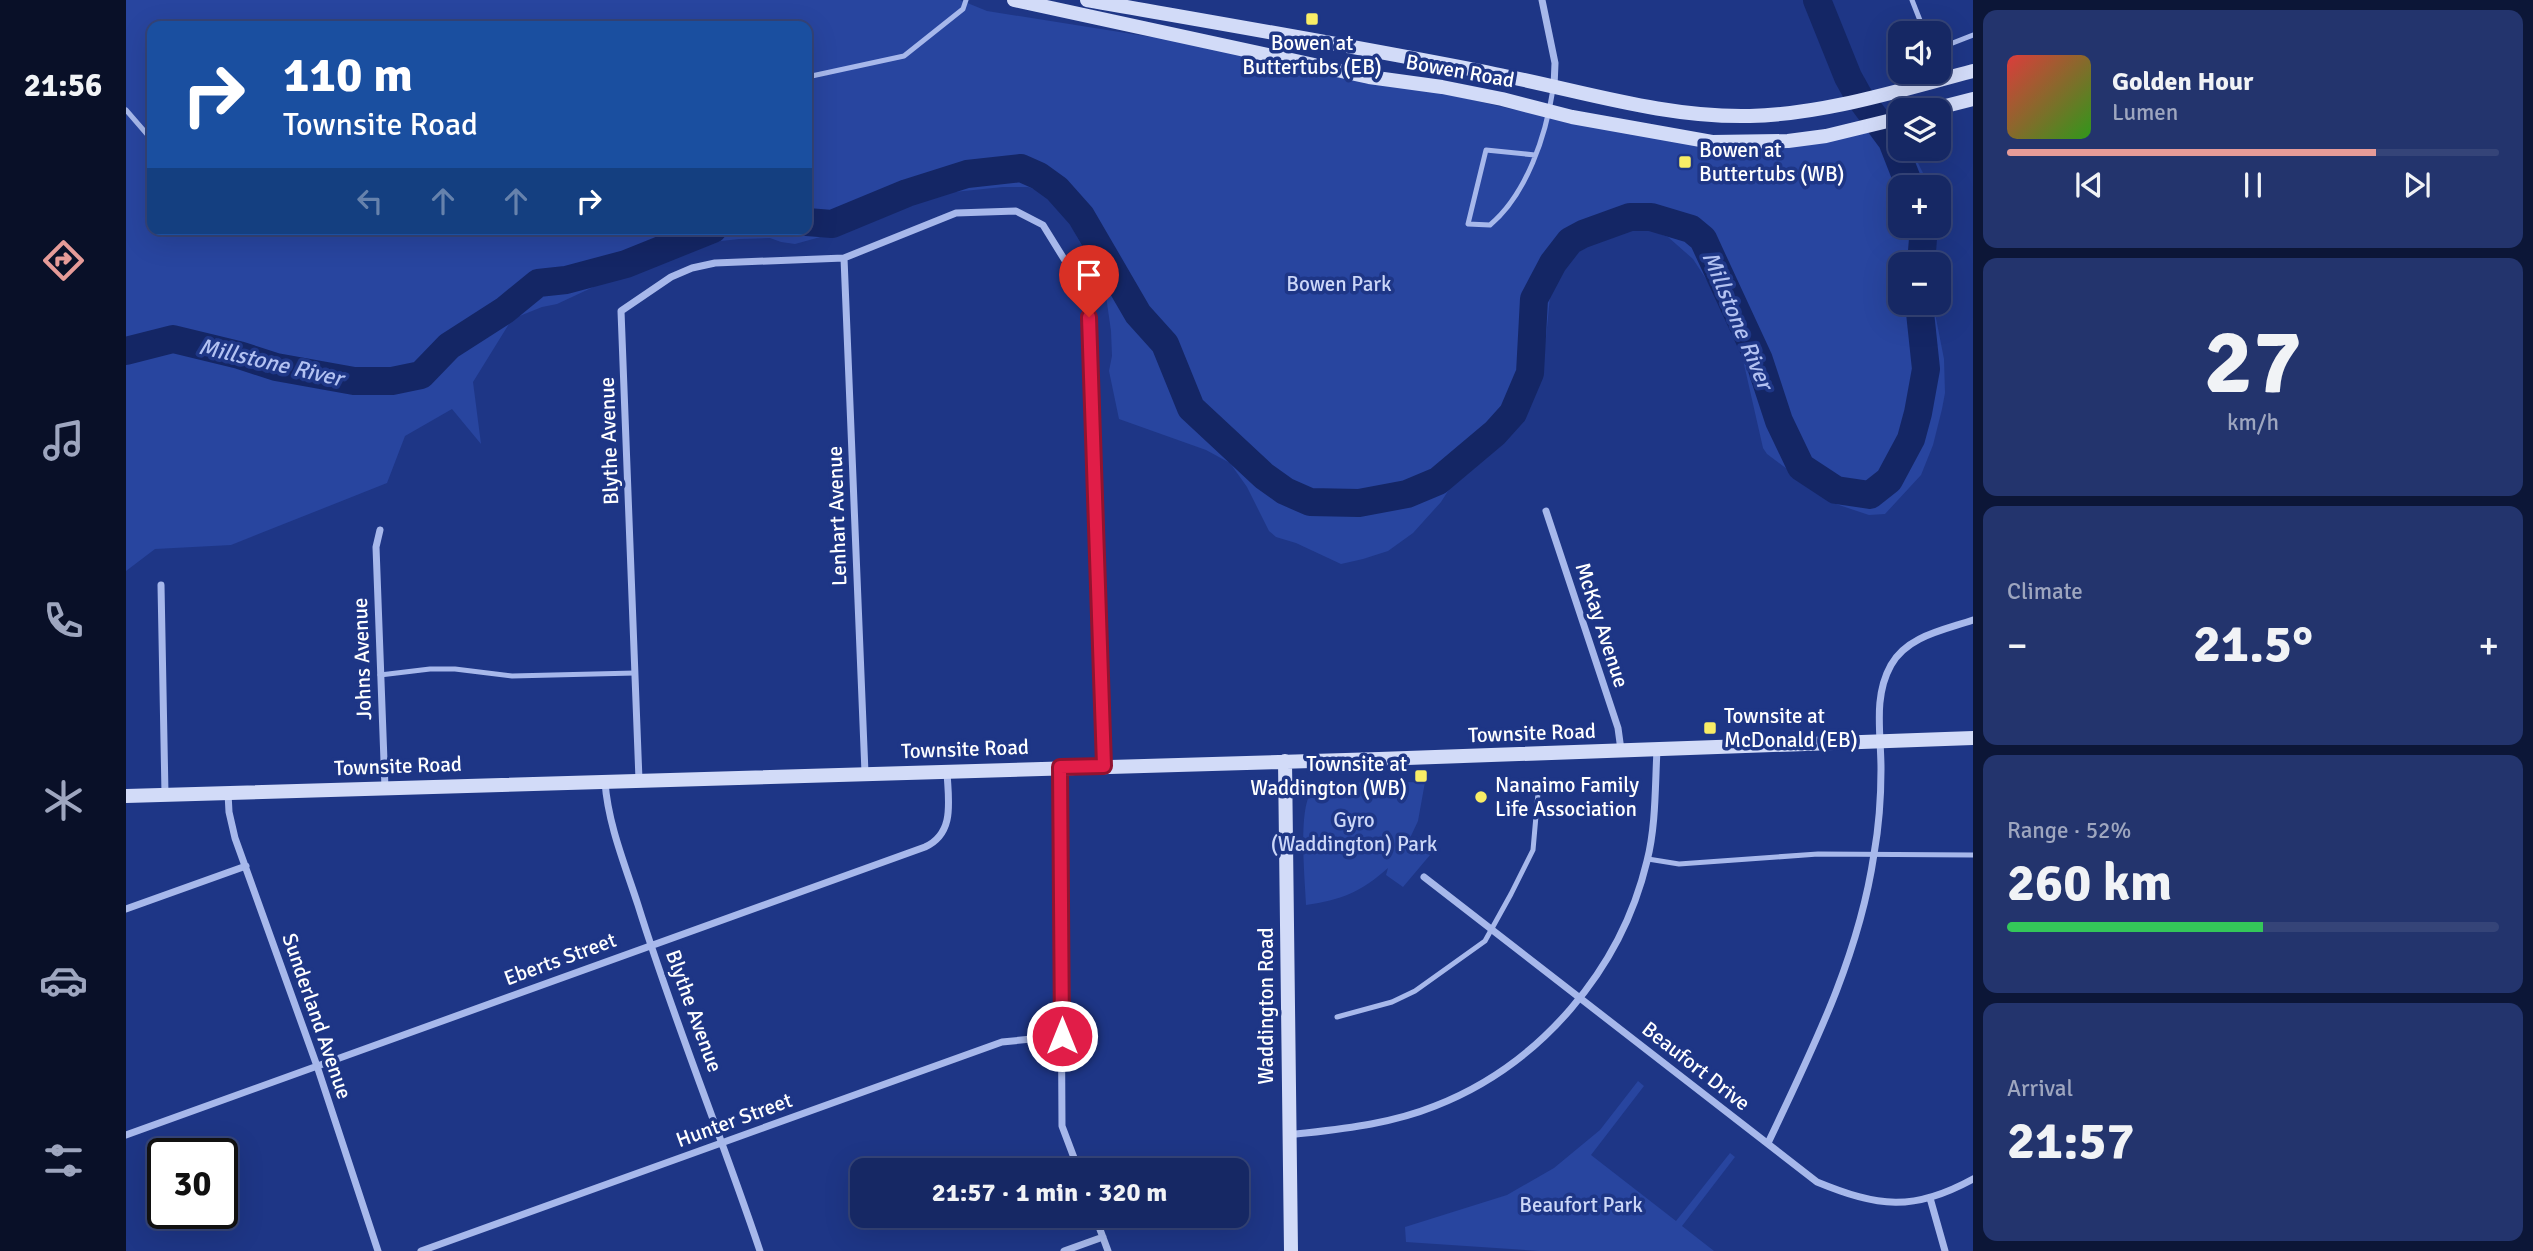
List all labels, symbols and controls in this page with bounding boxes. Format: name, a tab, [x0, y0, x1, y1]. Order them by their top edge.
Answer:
marker: Bowen at Buttertubs (EB)	[1304, 11, 1320, 27]
map controls	[1888, 21, 1951, 315]
button: sound	[1888, 21, 1951, 84]
place label: Bowen at Buttertubs (EB)	[1242, 30, 1382, 80]
text: 110 m	[283, 45, 413, 105]
icon: right	[168, 49, 259, 140]
street label: Bowen Road	[1404, 49, 1516, 93]
text: 21:56	[24, 66, 102, 105]
text: Golden Hour	[2112, 66, 2253, 98]
button: layers	[1888, 98, 1951, 161]
text: Lumen	[2112, 98, 2178, 127]
text: Townsite Road	[283, 105, 478, 144]
place label: Bowen at Buttertubs (WB)	[1699, 137, 1845, 187]
marker: Bowen at Buttertubs (WB)	[1677, 154, 1693, 170]
icon: previous	[2070, 166, 2108, 204]
icon: pause	[2234, 166, 2272, 204]
icon: next	[2398, 166, 2436, 204]
button: +	[1888, 175, 1951, 238]
icon: left	[351, 182, 389, 220]
icon: ahead	[424, 182, 462, 220]
icon: ahead	[497, 182, 535, 220]
icon: right	[570, 182, 608, 220]
icon: directions	[39, 236, 88, 285]
pin	[1059, 245, 1119, 317]
water label: Millstone River	[1695, 247, 1781, 397]
button: −	[1888, 252, 1951, 315]
icon: arrive	[1070, 256, 1108, 294]
park label: Bowen Park	[1286, 271, 1392, 297]
text: 27	[2204, 306, 2302, 419]
water label: Millstone River	[196, 332, 349, 394]
street label: Blythe Avenue	[594, 376, 624, 506]
text: km/h	[2227, 408, 2279, 437]
icon: music	[39, 416, 88, 465]
street label: Lenhart Avenue	[822, 445, 852, 587]
street label: McKay Avenue	[1570, 559, 1634, 691]
text: Climate	[2007, 577, 2083, 606]
icon: phone	[39, 596, 88, 645]
street label: Johns Avenue	[347, 597, 377, 721]
text: 21.5°	[2193, 612, 2313, 676]
text: −	[2007, 622, 2028, 669]
text: +	[2478, 622, 2499, 669]
place label: Townsite at McDonald (EB)	[1724, 703, 1858, 753]
street label: Townsite Road	[1468, 718, 1596, 748]
marker: Townsite at McDonald (EB)	[1702, 720, 1718, 736]
street label: Townsite Road	[901, 734, 1029, 764]
street label: Townsite Road	[334, 751, 462, 781]
place label: Townsite at Waddington (WB)	[1250, 751, 1407, 801]
marker: Townsite at Waddington (WB)	[1413, 768, 1429, 784]
place label: Nanaimo Family Life Association	[1495, 772, 1639, 822]
icon: climate	[39, 776, 88, 825]
marker: Nanaimo Family Life Association	[1473, 789, 1489, 805]
park label: Gyro (Waddington) Park	[1271, 807, 1438, 857]
text: Range · 52%	[2007, 816, 2131, 845]
text: 260 km	[2007, 851, 2172, 915]
street label: Eberts Street	[500, 927, 620, 991]
street label: Waddington Road	[1253, 927, 1279, 1085]
street label: Sunderland Avenue	[276, 930, 358, 1102]
street label: Blythe Avenue	[660, 946, 728, 1076]
icon: car	[39, 956, 88, 1005]
position arrow	[1025, 999, 1099, 1073]
street label: Beaufort Drive	[1637, 1016, 1755, 1116]
text: Arrival	[2007, 1074, 2073, 1103]
street label: Hunter Street	[672, 1087, 796, 1153]
text: 21:57	[2007, 1109, 2135, 1173]
icon: filters	[39, 1136, 88, 1185]
speed limit sign: 30	[147, 1138, 238, 1229]
text: 21:57 · 1 min · 320 m	[932, 1177, 1167, 1209]
park label: Beaufort Park	[1519, 1192, 1643, 1218]

